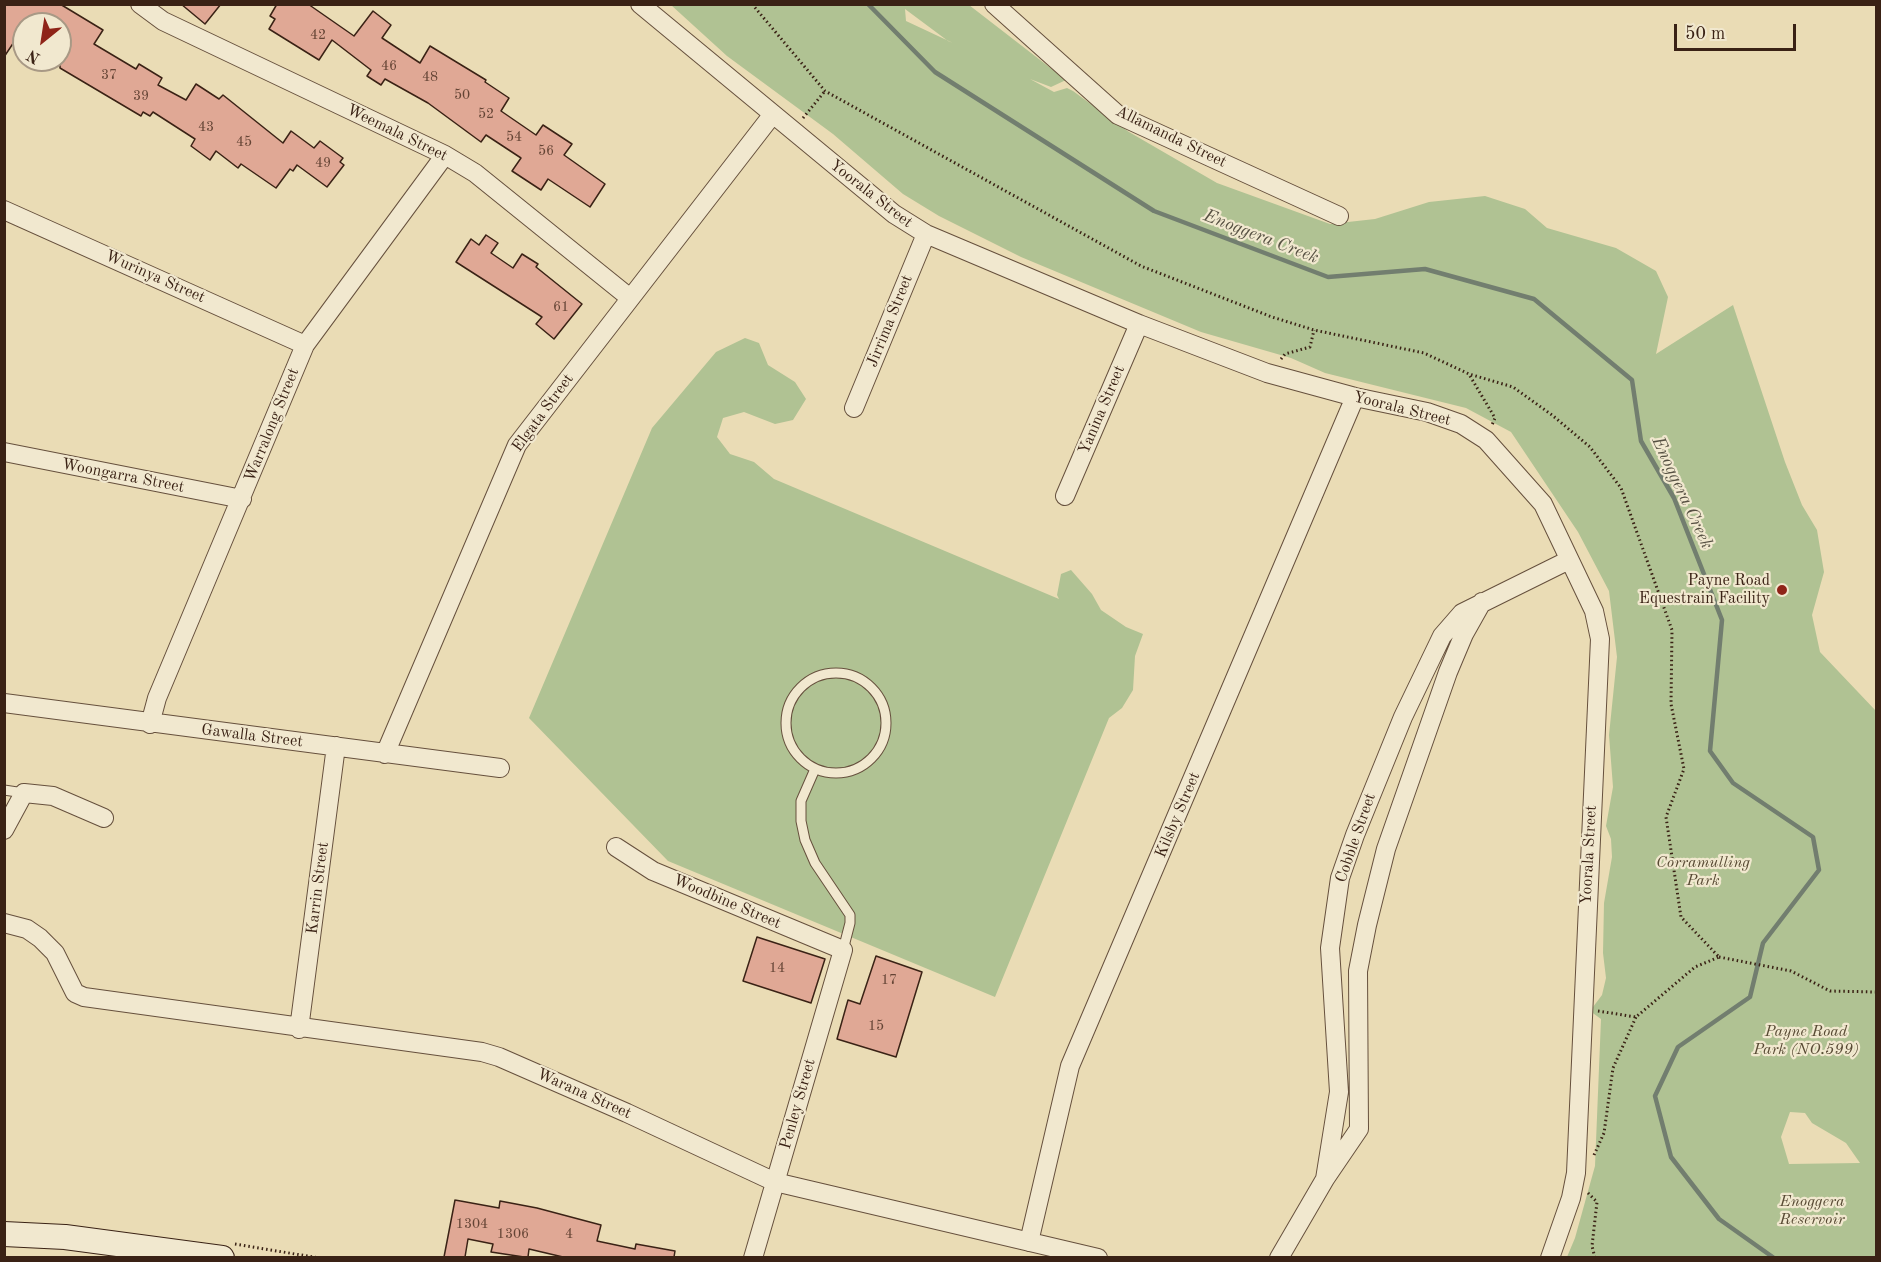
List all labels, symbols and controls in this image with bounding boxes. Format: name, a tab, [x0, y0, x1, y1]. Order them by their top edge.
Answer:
north arrow	[12, 12, 72, 72]
scale bar	[1677, 12, 1798, 50]
text: 50 m	[1685, 25, 1725, 43]
house number: 42	[310, 27, 326, 43]
text: N	[25, 46, 43, 66]
house number: 46	[381, 58, 397, 74]
house number: 37	[101, 67, 117, 83]
house number: 48	[422, 69, 438, 85]
house number: 50	[454, 87, 470, 103]
house number: 39	[133, 88, 149, 104]
street label: Weemala Street	[343, 100, 451, 166]
street label: Allamanda Street	[1112, 102, 1230, 172]
house number: 52	[478, 106, 494, 122]
house number: 43	[198, 119, 214, 135]
house number: 54	[506, 129, 522, 145]
house number: 45	[236, 134, 252, 150]
house number: 56	[538, 143, 554, 159]
house number: 49	[315, 155, 331, 171]
street label: Yoorala Street	[826, 156, 916, 232]
water label: Enoggera Creek	[1200, 205, 1322, 269]
street label: Wurinya Street	[102, 246, 208, 308]
street label: Jirrima Street	[863, 272, 917, 370]
house number: 61	[553, 299, 569, 315]
street label: Yanina Street	[1075, 363, 1129, 457]
street label: Warralong Street	[240, 365, 304, 485]
street label: Elgata Street	[508, 370, 578, 456]
street label: Yoorala Street	[1351, 388, 1453, 430]
water label: Enoggera Creek	[1646, 433, 1718, 553]
street label: Woongarra Street	[60, 455, 186, 497]
place label: Payne Road Equestrain Facility	[1639, 571, 1770, 609]
marker: Payne Road Equestrain Facility	[1775, 583, 1789, 597]
street label: Gawalla Street	[200, 720, 304, 752]
street label: Kilsby Street	[1151, 769, 1205, 861]
street label: Cobble Street	[1332, 791, 1380, 885]
street label: Yoorala Street	[1577, 805, 1601, 905]
street label: Karrin Street	[303, 841, 333, 935]
park label: Corramulling Park	[1656, 853, 1750, 891]
street label: Woodbine Street	[670, 871, 784, 933]
house number: 14	[769, 960, 785, 976]
house number: 17	[881, 972, 897, 988]
house number: 15	[868, 1018, 884, 1034]
park label: Payne Road Park (NO.599)	[1753, 1022, 1859, 1060]
street label: Penley Street	[776, 1057, 820, 1151]
street label: Warana Street	[534, 1065, 634, 1123]
park label: Enoggera Reservoir	[1779, 1192, 1845, 1230]
house number: 1304	[456, 1216, 488, 1232]
house number: 1306	[497, 1226, 529, 1242]
house number: 4	[565, 1226, 573, 1242]

